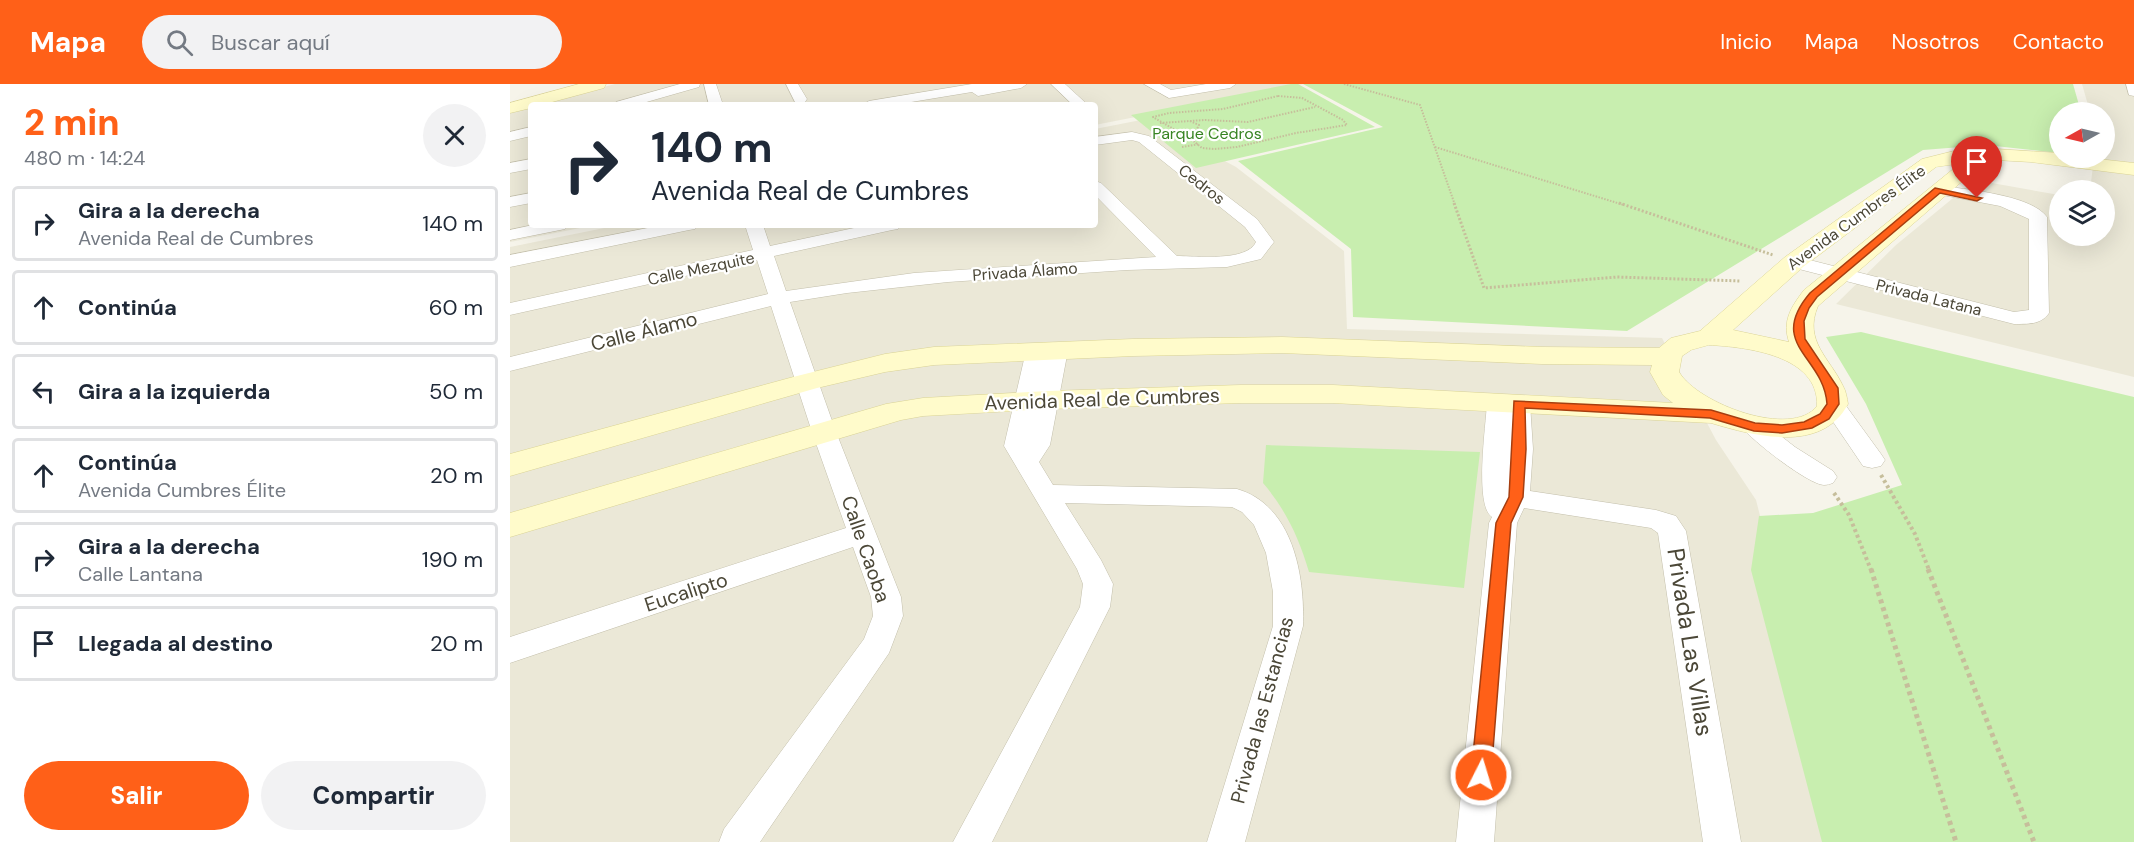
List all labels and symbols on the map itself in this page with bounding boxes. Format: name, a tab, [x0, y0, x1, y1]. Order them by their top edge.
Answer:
north arrow	[2049, 102, 2115, 168]
park label: Parque Cedros	[1152, 123, 1262, 144]
pin	[1951, 136, 2002, 198]
street label: Cedros	[1174, 160, 1229, 209]
street label: Avenida Cumbres Élite	[1783, 160, 1930, 275]
street label: Calle Mezquite	[646, 247, 756, 290]
street label: Privada Álamo	[972, 257, 1078, 286]
street label: Privada Latana	[1874, 274, 1984, 321]
street label: Calle Álamo	[588, 305, 700, 357]
street label: Avenida Real de Cumbres	[984, 382, 1220, 416]
street label: Calle Caoba	[836, 492, 896, 606]
street label: Privada Las Villas	[1660, 546, 1721, 738]
street label: Eucalipto	[641, 566, 731, 618]
street label: Privada las Estancias	[1225, 614, 1299, 806]
position arrow	[1449, 743, 1513, 807]

